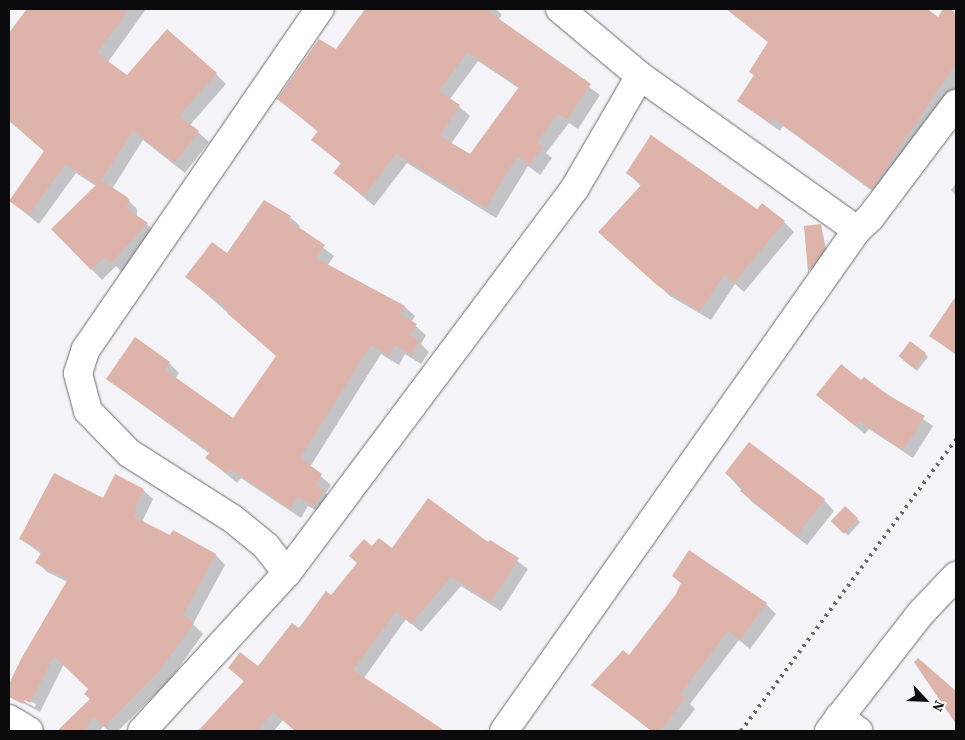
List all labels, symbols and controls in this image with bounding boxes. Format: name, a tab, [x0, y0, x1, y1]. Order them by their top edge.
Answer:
north arrow	[900, 675, 950, 725]
text: N	[927, 697, 950, 715]

